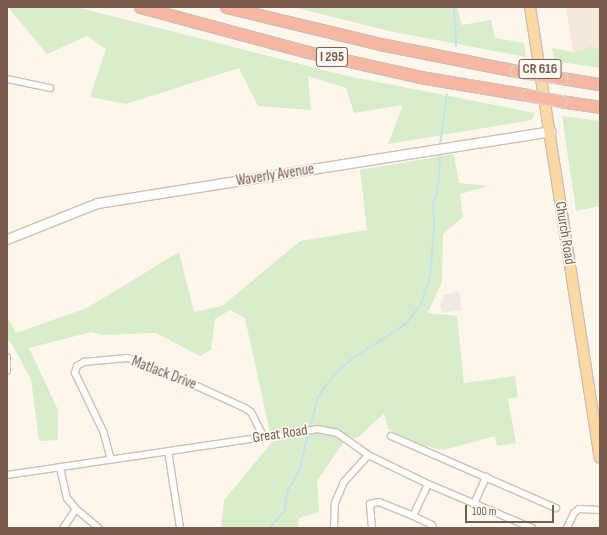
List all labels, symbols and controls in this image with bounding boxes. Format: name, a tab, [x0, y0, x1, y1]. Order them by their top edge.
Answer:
road number: I 295	[315, 45, 349, 69]
road number: CR 616	[518, 57, 562, 81]
street label: Waverly Avenue	[235, 160, 315, 190]
street label: Church Road	[551, 200, 579, 266]
street label: Matlack Drive	[129, 352, 199, 394]
street label: Great Road	[251, 421, 309, 447]
scale bar	[467, 497, 556, 523]
text: 100 m	[472, 504, 497, 519]

